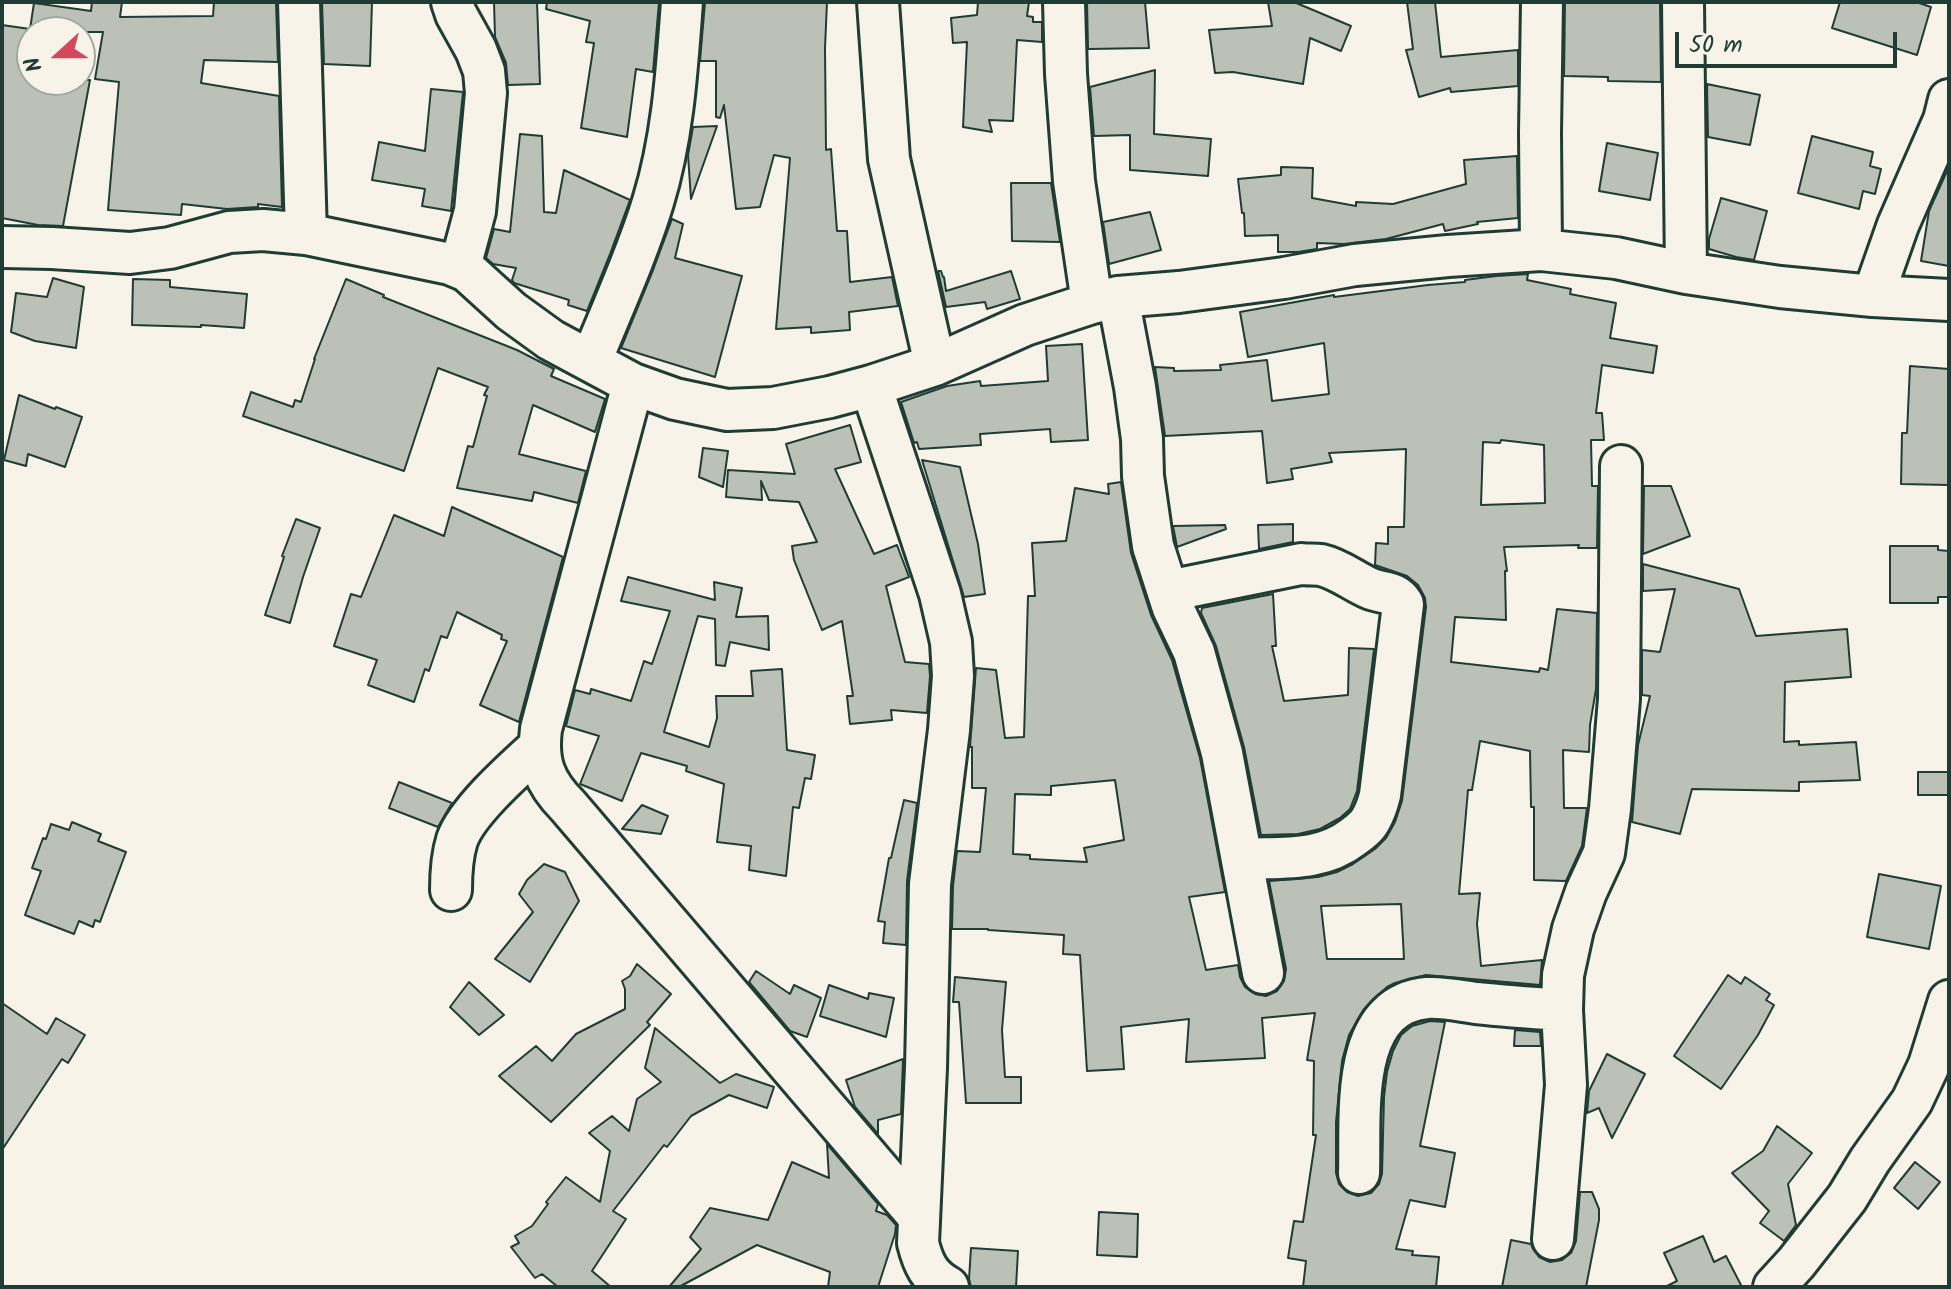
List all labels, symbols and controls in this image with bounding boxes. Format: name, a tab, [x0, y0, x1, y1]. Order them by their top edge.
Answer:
north arrow	[16, 16, 96, 96]
scale bar	[1679, 16, 1901, 66]
text: 50 m	[1689, 26, 1743, 65]
text: N	[16, 51, 54, 77]

